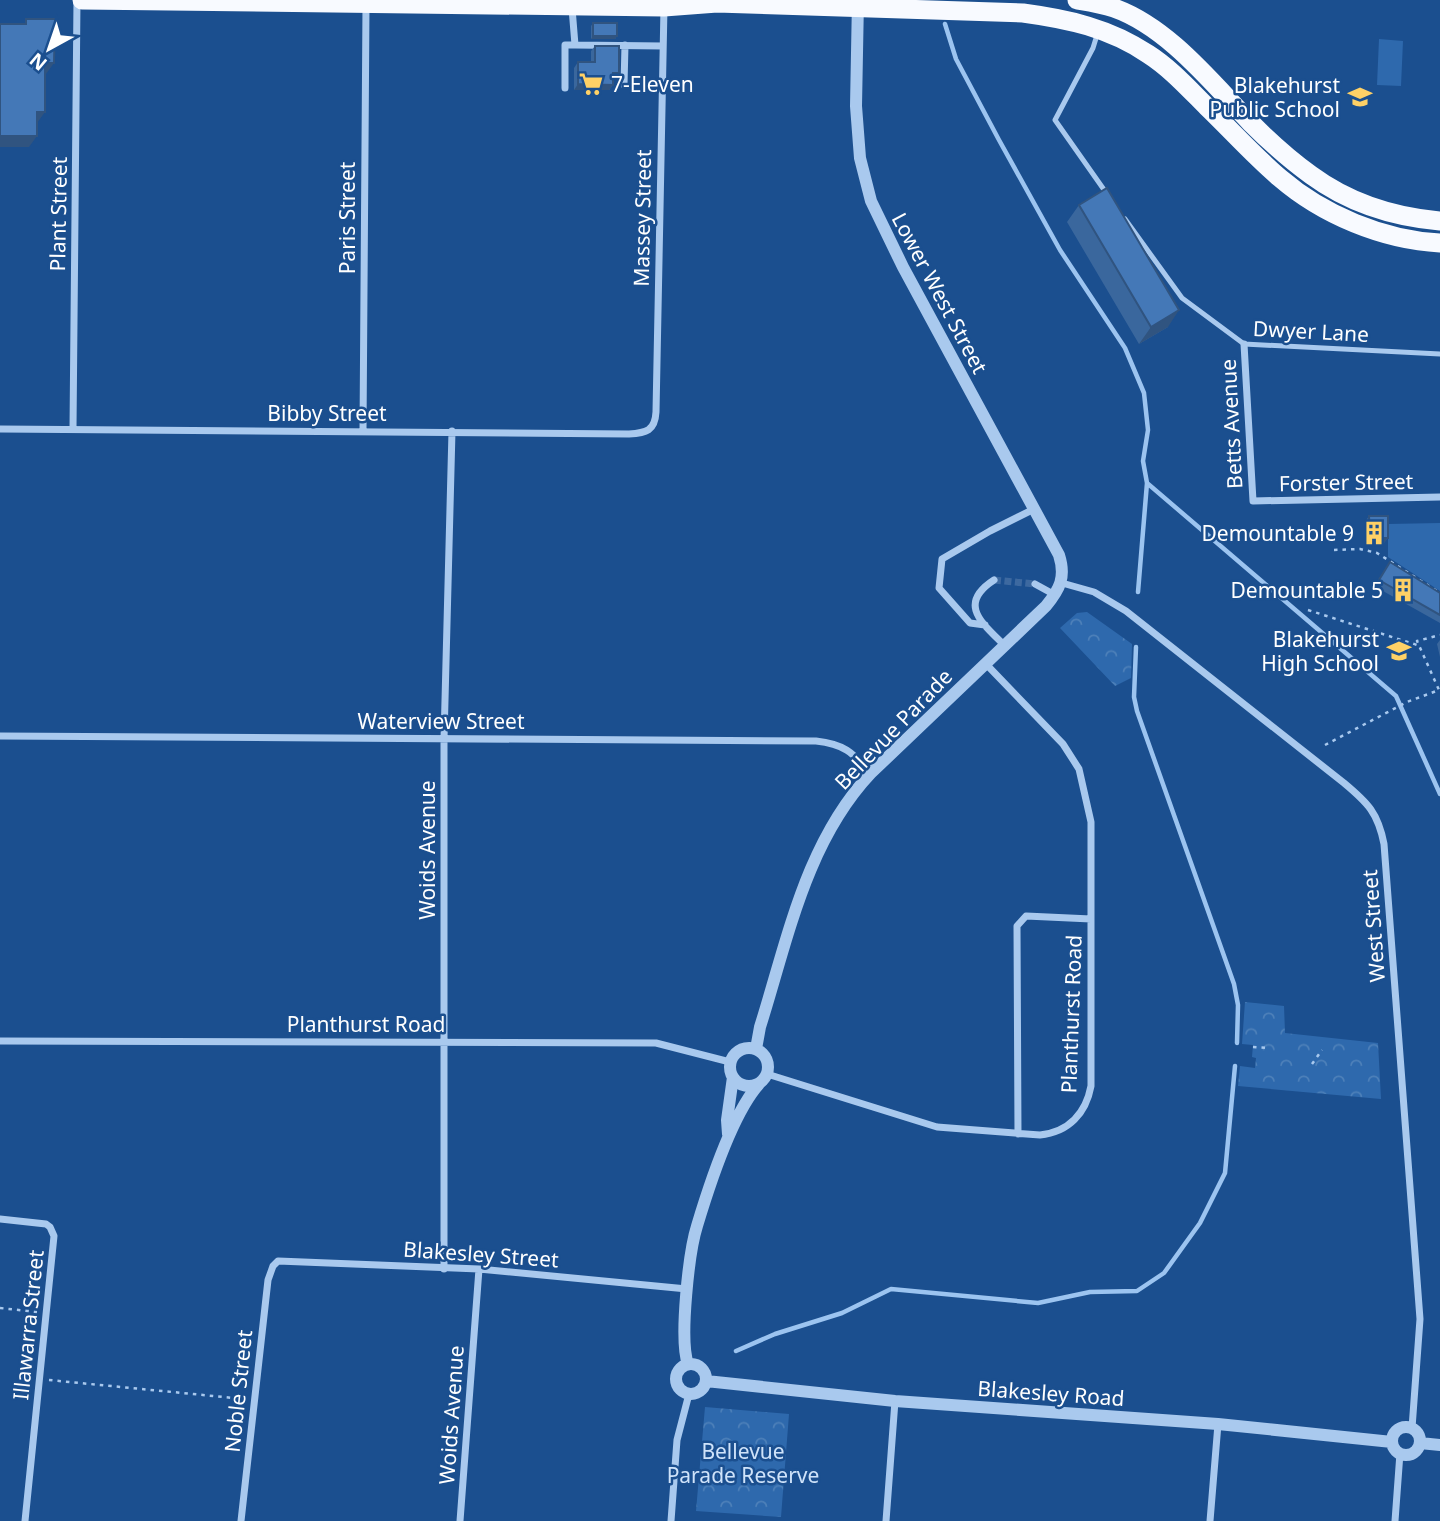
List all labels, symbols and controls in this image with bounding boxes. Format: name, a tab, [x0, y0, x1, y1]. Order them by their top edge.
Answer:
north arrow	[14, 14, 84, 84]
text: N	[24, 47, 52, 77]
supermarket icon: 7-Eleven	[577, 70, 605, 98]
place label: 7-Eleven	[611, 70, 694, 98]
place label: Blakehurst Public School	[1210, 71, 1340, 123]
school or university icon: Blakehurst Public School	[1346, 83, 1374, 111]
street label: Massey Street	[627, 149, 657, 287]
street label: Plant Street	[43, 156, 73, 272]
street label: Paris Street	[333, 161, 361, 274]
street label: Lower West Street	[886, 208, 994, 379]
street label: Dwyer Lane	[1252, 314, 1370, 348]
street label: Betts Avenue	[1214, 358, 1248, 490]
street label: Bibby Street	[267, 399, 387, 427]
street label: Forster Street	[1279, 467, 1414, 497]
place label: Demountable 9	[1202, 519, 1354, 547]
building icon: Demountable 9	[1360, 519, 1388, 547]
place label: Demountable 5	[1231, 576, 1383, 604]
building icon: Demountable 5	[1389, 576, 1417, 604]
place label: Blakehurst High School	[1261, 625, 1379, 677]
school or university icon: Blakehurst High School	[1385, 637, 1413, 665]
street label: Bellevue Parade	[828, 662, 958, 796]
street label: Waterview Street	[357, 707, 525, 735]
street label: Woids Avenue	[413, 780, 441, 920]
street label: West Street	[1355, 868, 1391, 983]
street label: Planthurst Road	[1054, 934, 1088, 1094]
street label: Planthurst Road	[287, 1010, 445, 1038]
street label: Blakesley Street	[402, 1235, 560, 1273]
street label: Illawarra Street	[6, 1248, 50, 1401]
street label: Noble Street	[218, 1328, 258, 1454]
street label: Woids Avenue	[432, 1344, 470, 1486]
street label: Blakesley Road	[976, 1374, 1126, 1412]
park label: Bellevue Parade Reserve	[667, 1437, 819, 1489]

